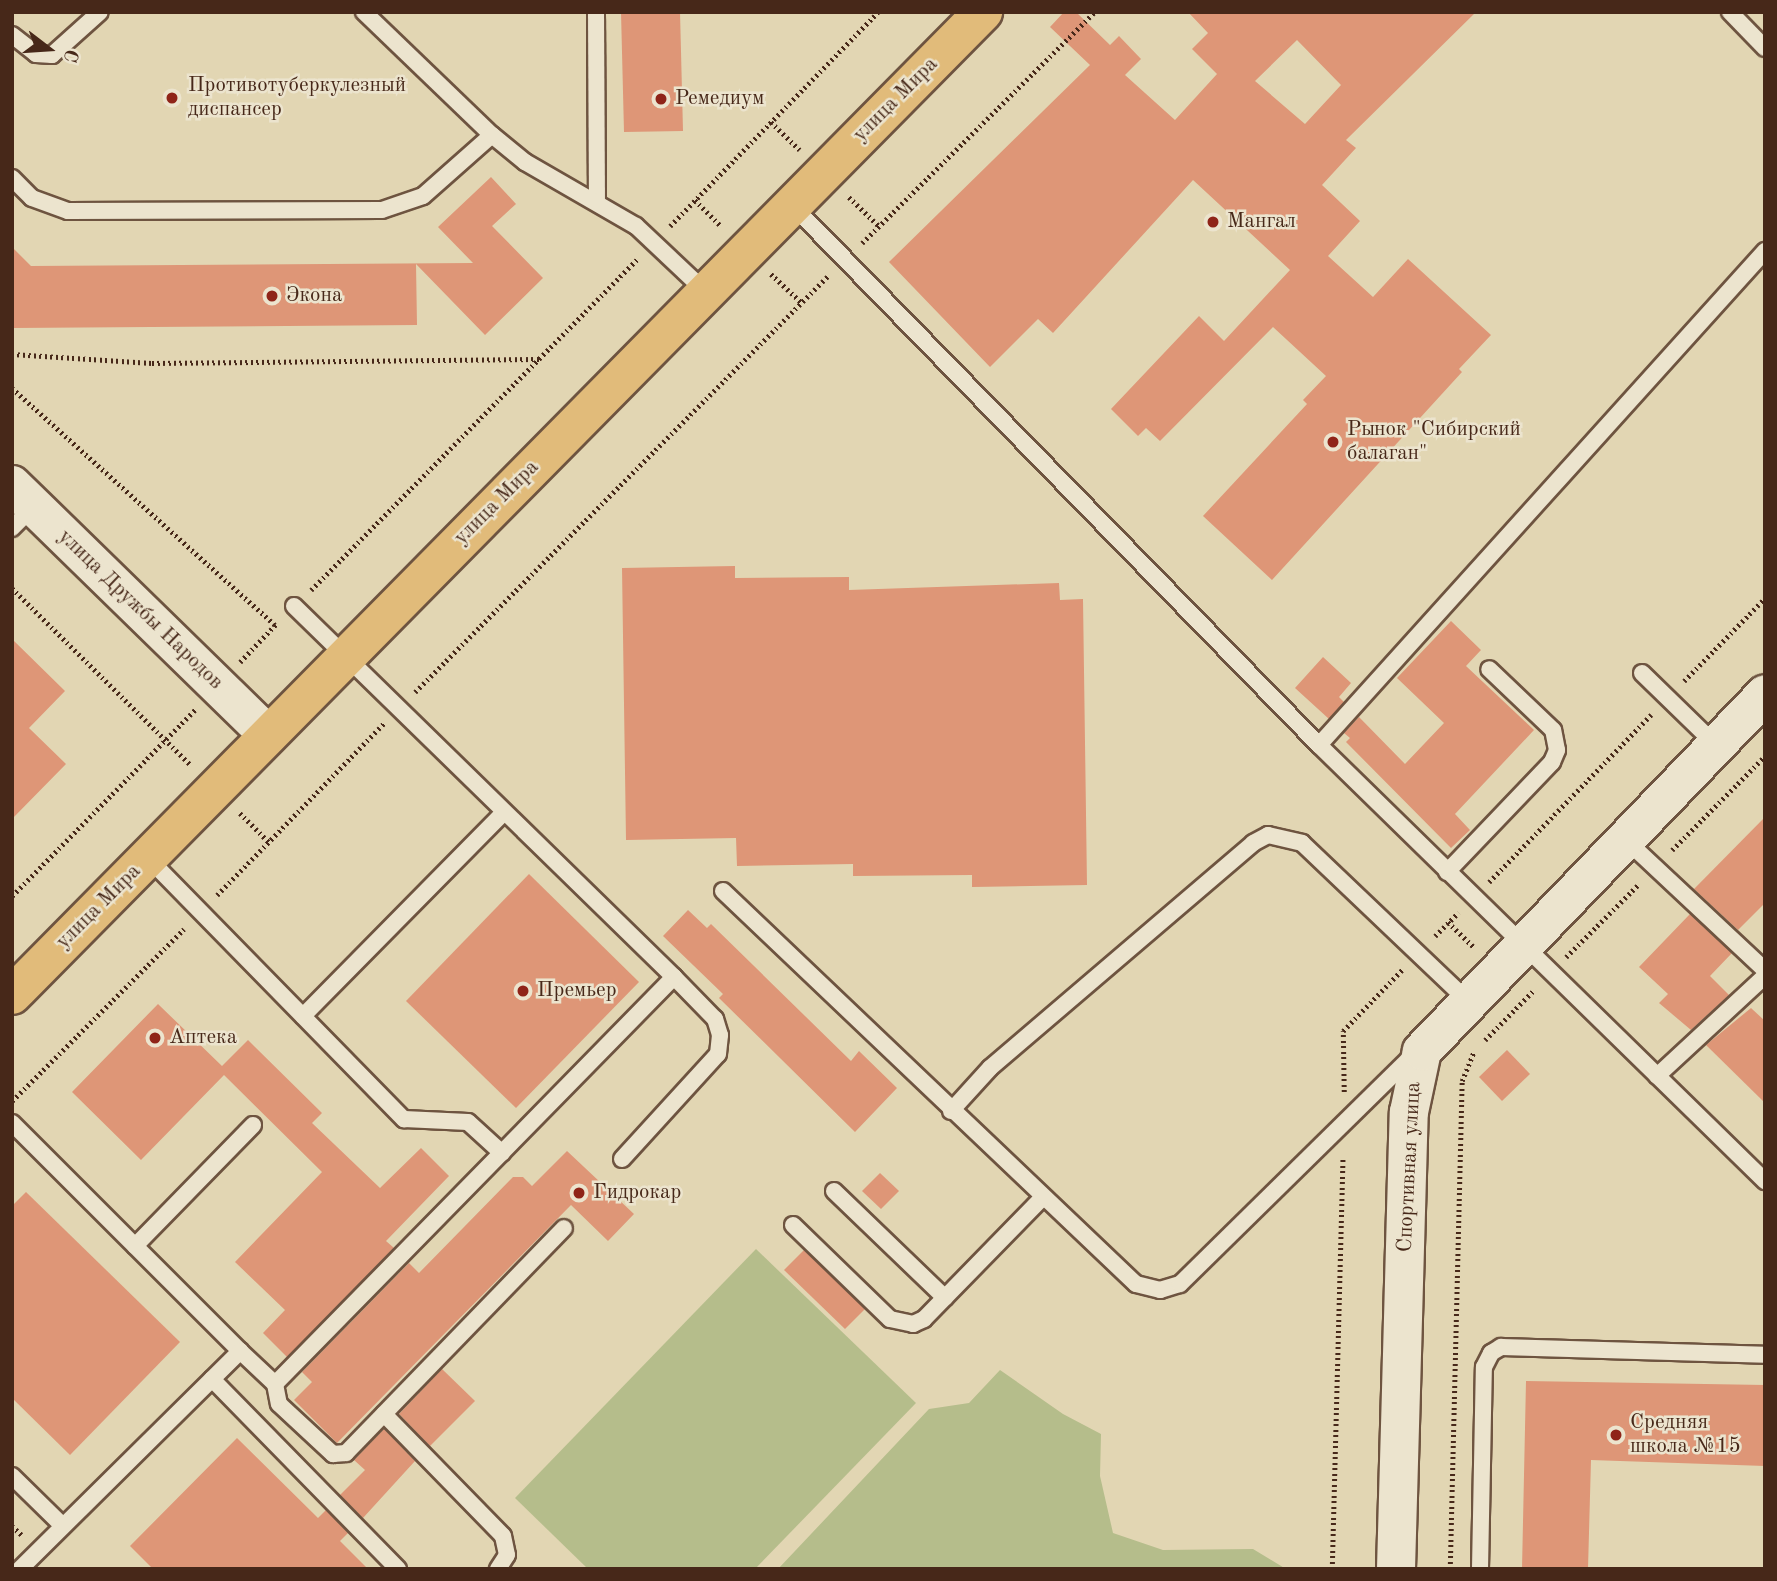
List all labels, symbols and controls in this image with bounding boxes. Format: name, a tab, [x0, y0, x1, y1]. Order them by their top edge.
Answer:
north arrow	[14, 14, 84, 84]
text: С	[59, 47, 80, 64]
street label: улица Мира	[848, 52, 944, 148]
place label: Противотуберкулезный диспансер	[188, 73, 406, 123]
place label: Ремедиум	[675, 86, 764, 112]
marker: Противотуберкулезный диспансер	[162, 88, 182, 108]
marker: Ремедиум	[653, 91, 669, 107]
place label: Мангал	[1227, 209, 1296, 235]
marker: Мангал	[1205, 214, 1221, 230]
place label: Экона	[286, 283, 342, 309]
marker: Экона	[264, 288, 280, 304]
place label: Рынок "Сибирский балаган"	[1347, 417, 1521, 467]
marker: Рынок "Сибирский балаган"	[1325, 434, 1341, 450]
street label: улица Мира	[449, 455, 545, 551]
street label: улица Дружбы Народов	[52, 525, 228, 695]
street label: улица Мира	[51, 859, 147, 955]
place label: Премьер	[537, 978, 617, 1004]
marker: Премьер	[515, 983, 531, 999]
place label: Аптека	[169, 1025, 237, 1051]
marker: Аптека	[147, 1030, 163, 1046]
street label: Спортивная улица	[1393, 1081, 1427, 1253]
place label: Гидрокар	[593, 1180, 681, 1206]
marker: Гидрокар	[571, 1185, 587, 1201]
place label: Средняя школа №15	[1630, 1410, 1741, 1460]
marker: Средняя школа №15	[1608, 1427, 1624, 1443]

